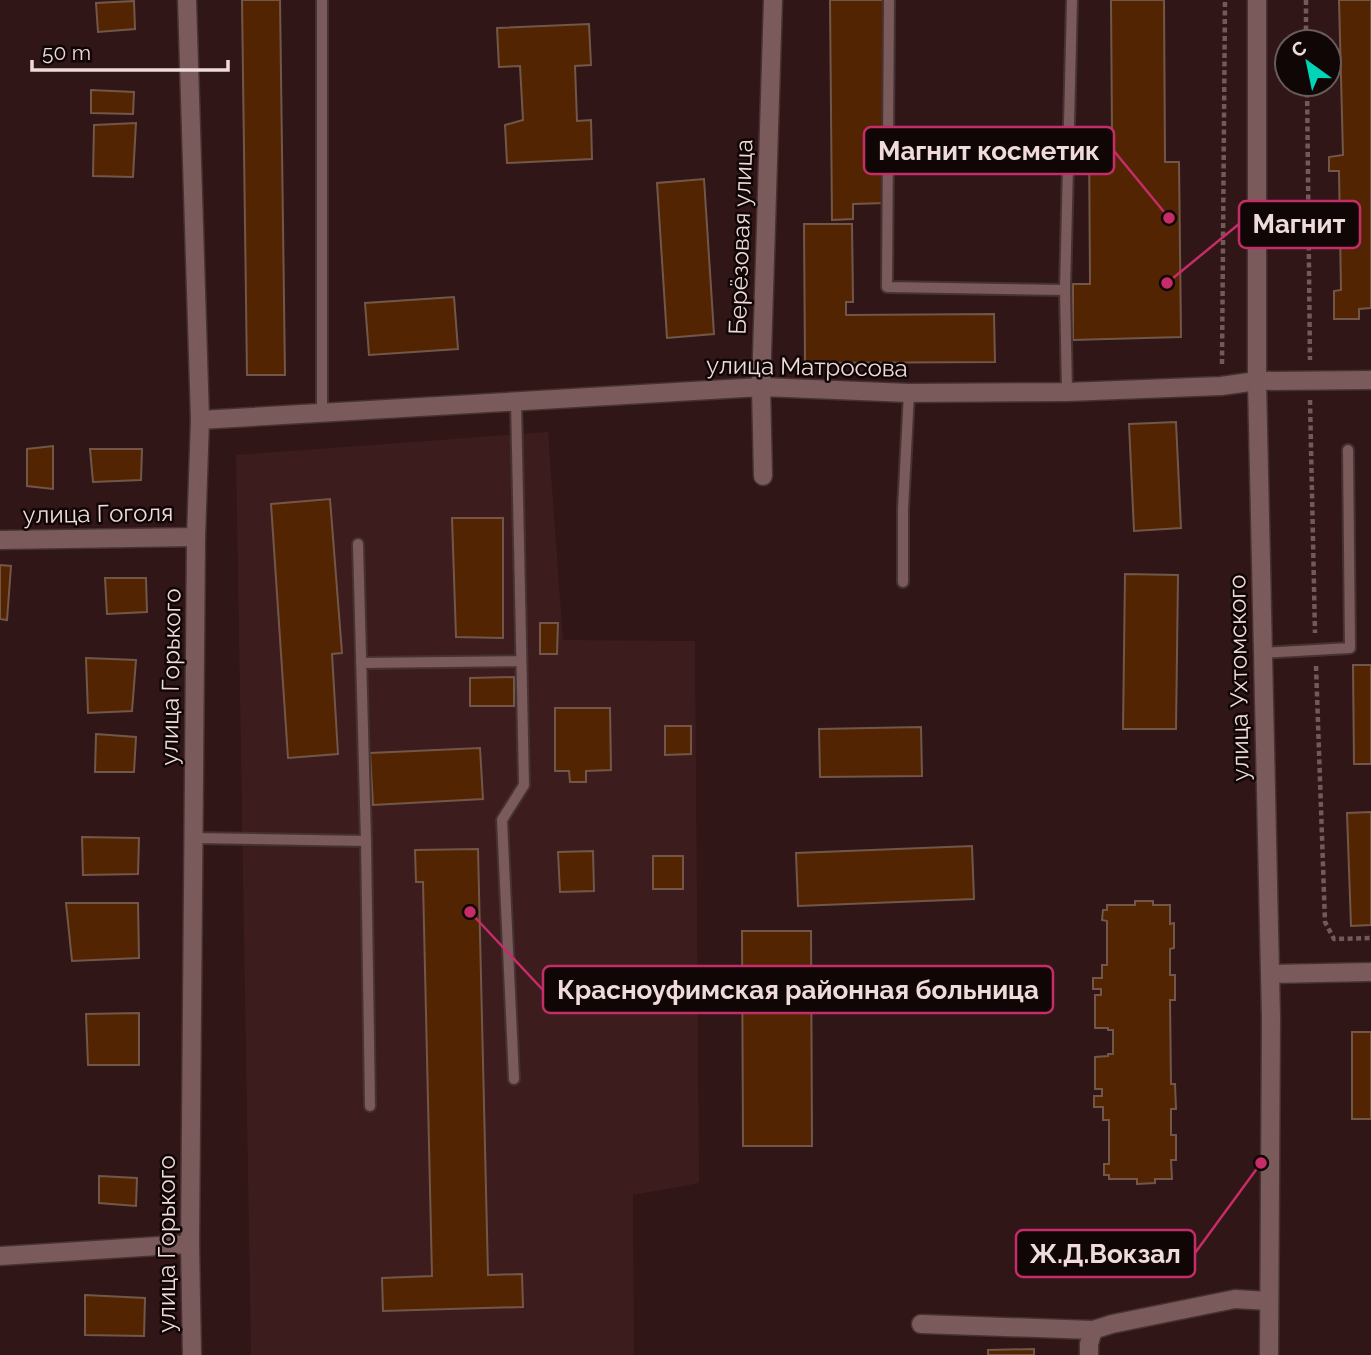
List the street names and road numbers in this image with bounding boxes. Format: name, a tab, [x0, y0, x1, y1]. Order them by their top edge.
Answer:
street label: Берёзовая улица	[723, 139, 758, 335]
street label: улица Матросова	[706, 350, 908, 383]
street label: улица Гоголя	[22, 498, 174, 529]
street label: улица Ухтомского	[1222, 574, 1255, 782]
street label: улица Горького	[154, 588, 187, 766]
street label: улица Горького	[152, 1155, 181, 1333]

